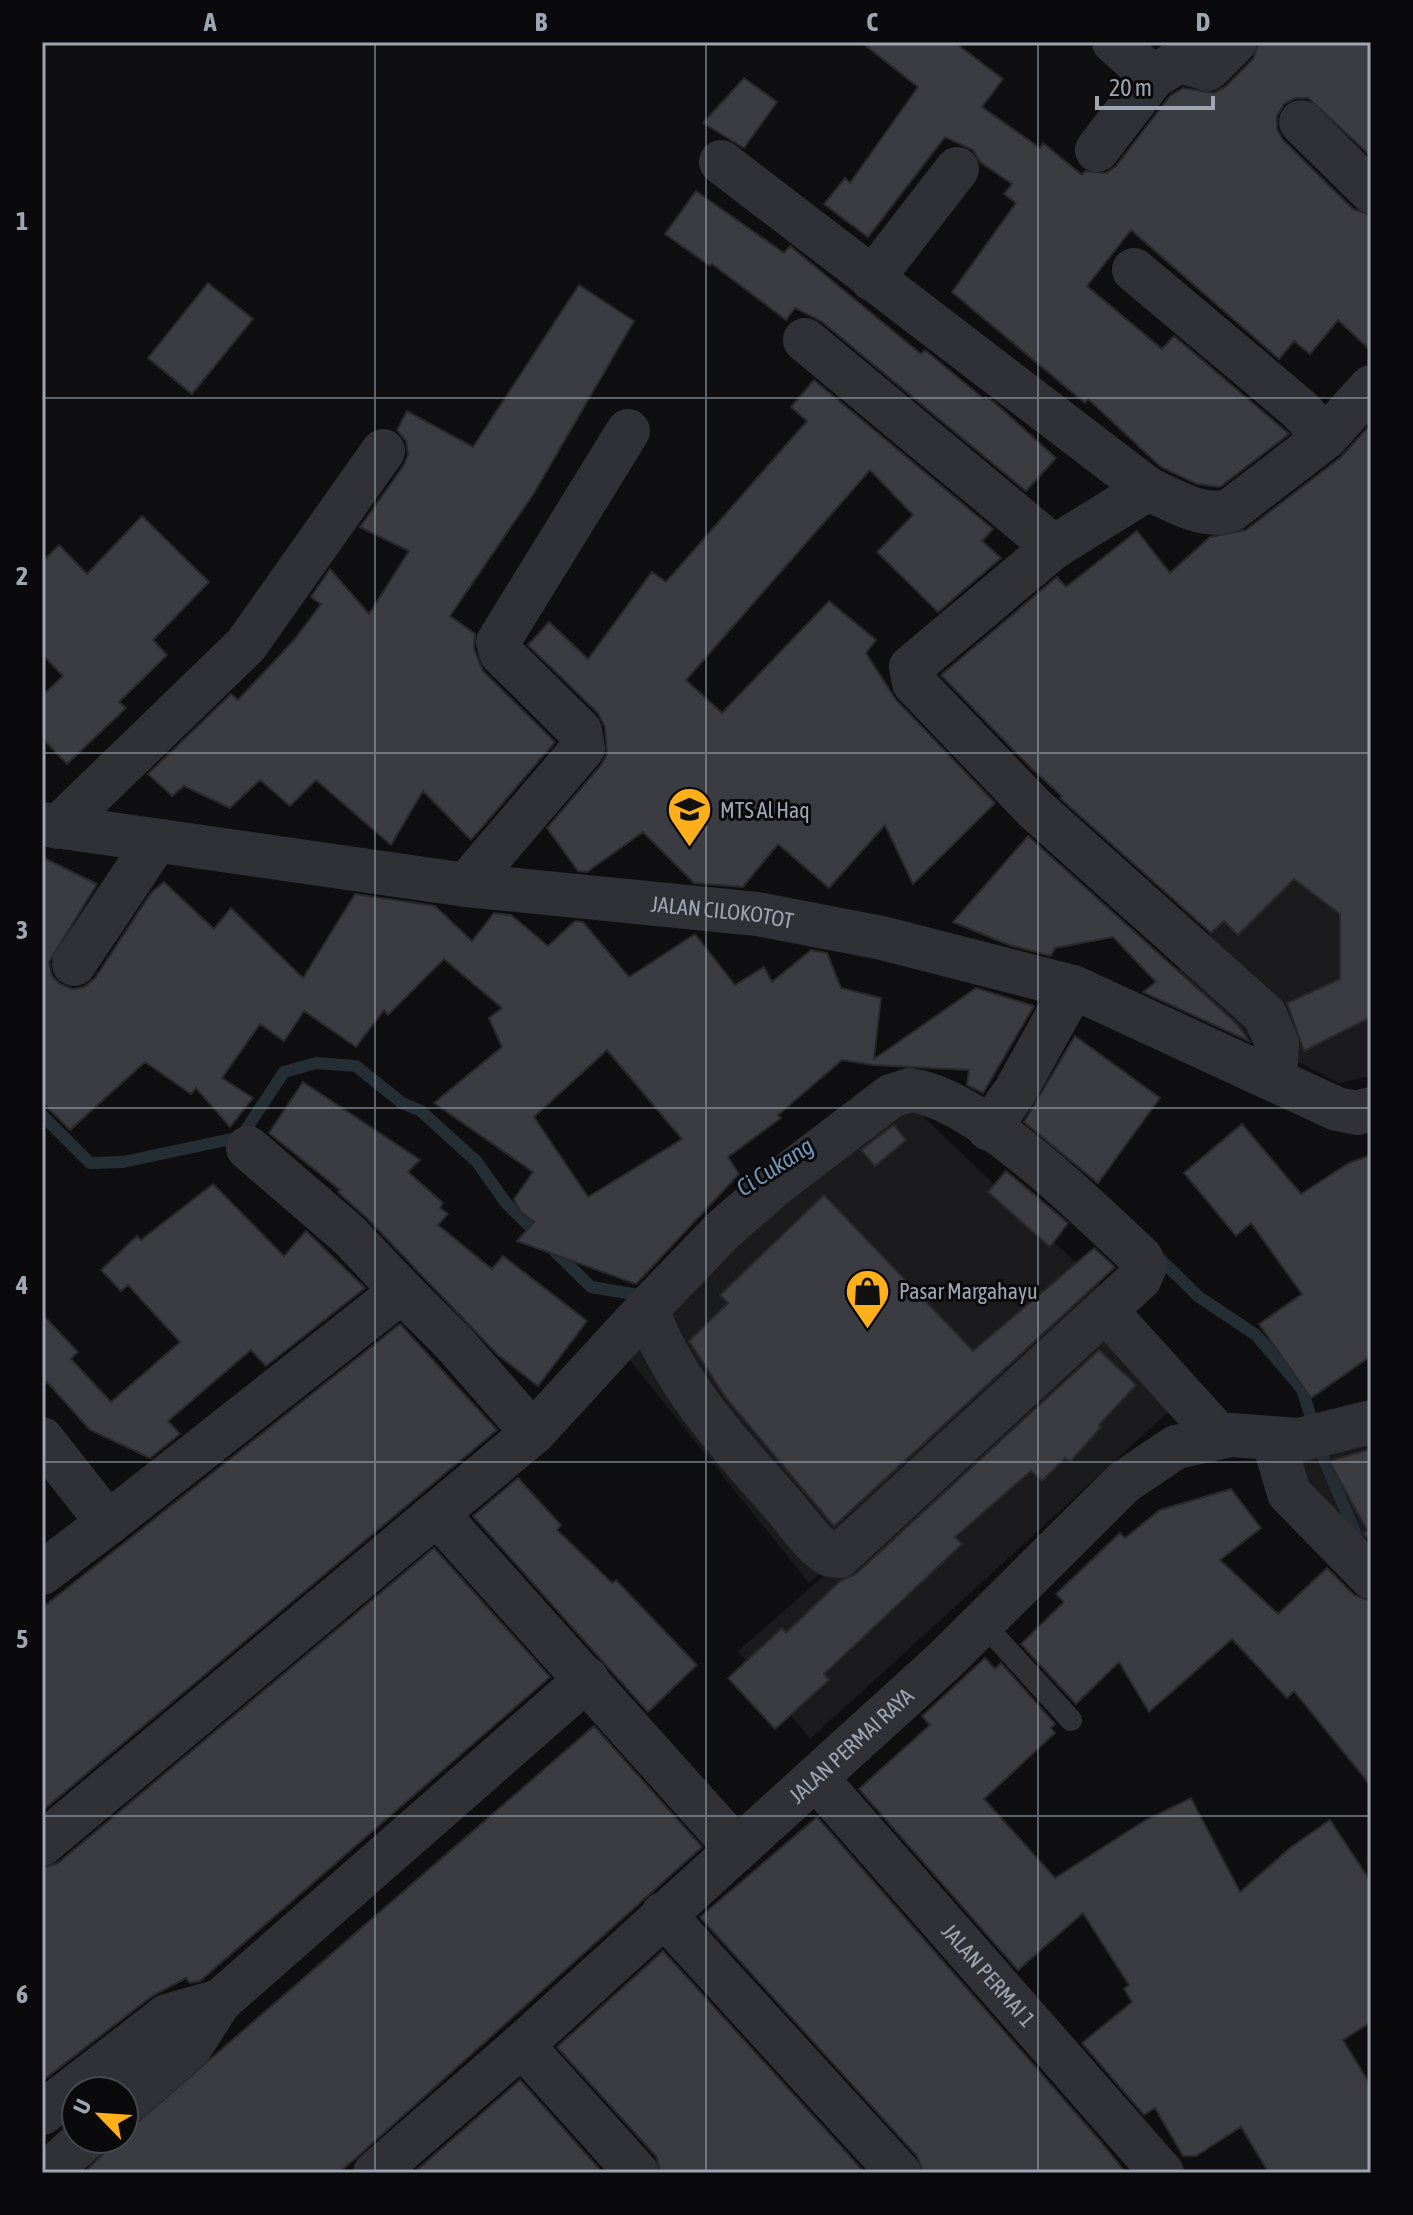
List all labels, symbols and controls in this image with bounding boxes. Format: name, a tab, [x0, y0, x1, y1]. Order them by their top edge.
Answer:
text: A	[203, 7, 217, 37]
text: B	[535, 7, 548, 37]
text: C	[866, 7, 878, 37]
text: D	[1196, 7, 1210, 37]
scale bar	[1097, 60, 1213, 110]
text: 20 m	[1109, 74, 1152, 101]
text: 1	[16, 206, 28, 236]
text: 2	[16, 561, 28, 591]
school or university icon: MTS Al Haq	[665, 786, 713, 849]
place label: MTS Al Haq	[720, 797, 810, 823]
street label: JALAN CILOKOTOT	[650, 890, 796, 934]
text: 3	[16, 915, 28, 945]
water label: Ci Cukang	[731, 1132, 818, 1201]
shop icon: Pasar Margahayu	[844, 1267, 892, 1330]
text: 4	[15, 1270, 28, 1300]
place label: Pasar Margahayu	[899, 1278, 1038, 1304]
text: 5	[16, 1624, 28, 1654]
street label: JALAN PERMAI RAYA	[784, 1682, 919, 1808]
street label: JALAN PERMAI 1	[936, 1918, 1041, 2032]
text: 6	[16, 1979, 28, 2009]
north arrow	[60, 2075, 140, 2155]
text: U	[67, 2095, 96, 2118]

